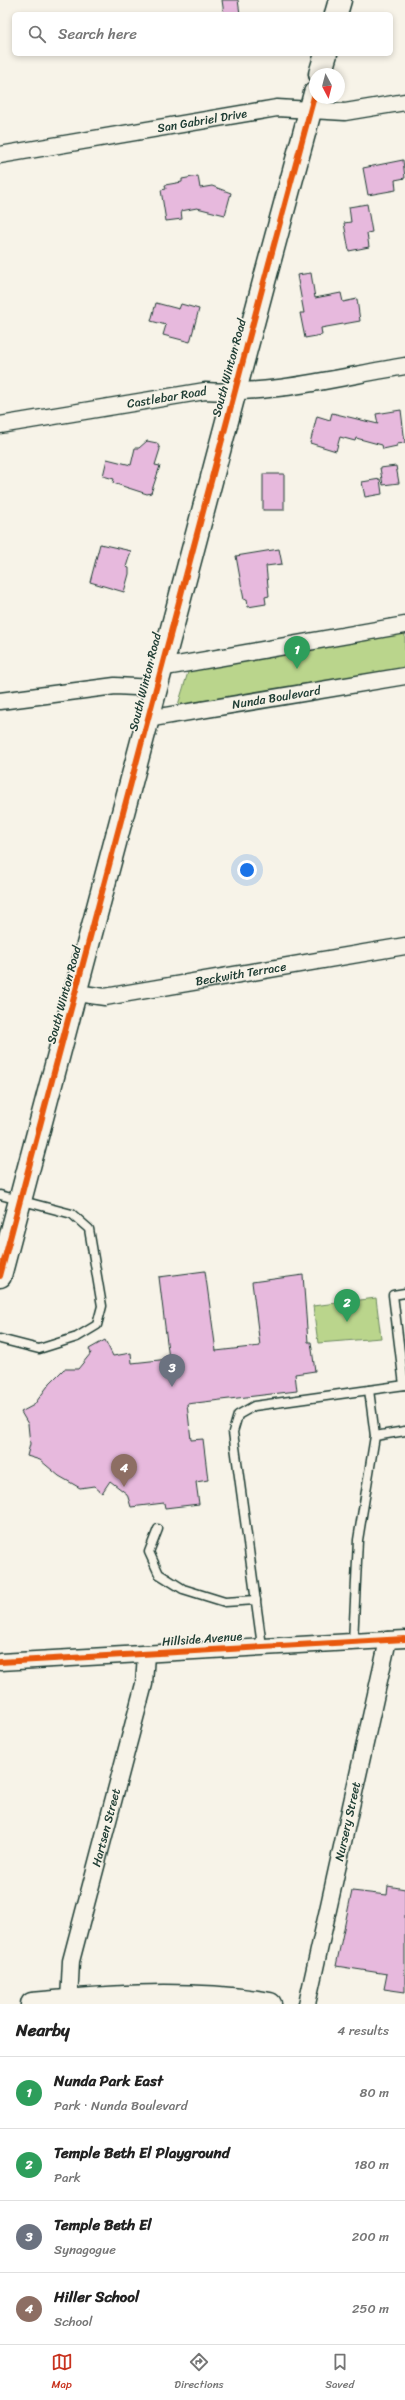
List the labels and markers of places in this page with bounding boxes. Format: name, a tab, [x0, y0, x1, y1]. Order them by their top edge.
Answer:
pin: 1	[284, 636, 310, 669]
pin: 2	[334, 1289, 360, 1322]
pin: 3	[159, 1354, 185, 1387]
pin: 4	[111, 1454, 137, 1487]

